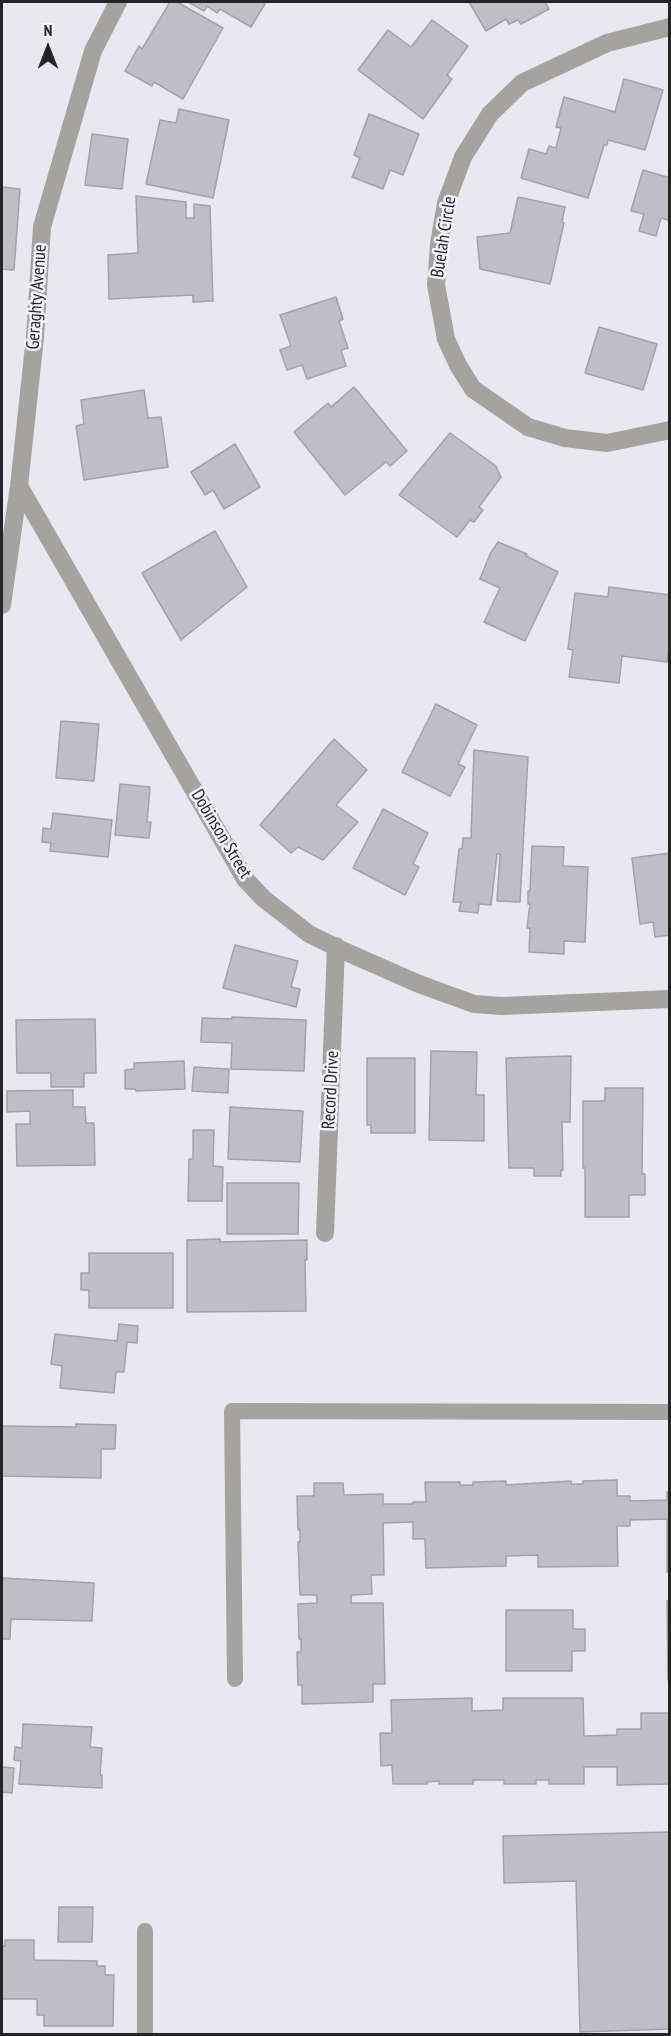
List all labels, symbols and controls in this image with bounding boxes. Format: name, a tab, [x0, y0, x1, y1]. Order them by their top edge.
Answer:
north arrow	[18, 18, 78, 78]
text: N	[44, 20, 52, 40]
street label: Buelah Circle	[427, 195, 461, 279]
street label: Geraghty Avenue	[23, 244, 51, 350]
street label: Dobinson Street	[186, 786, 256, 882]
street label: Record Drive	[318, 1050, 344, 1130]

